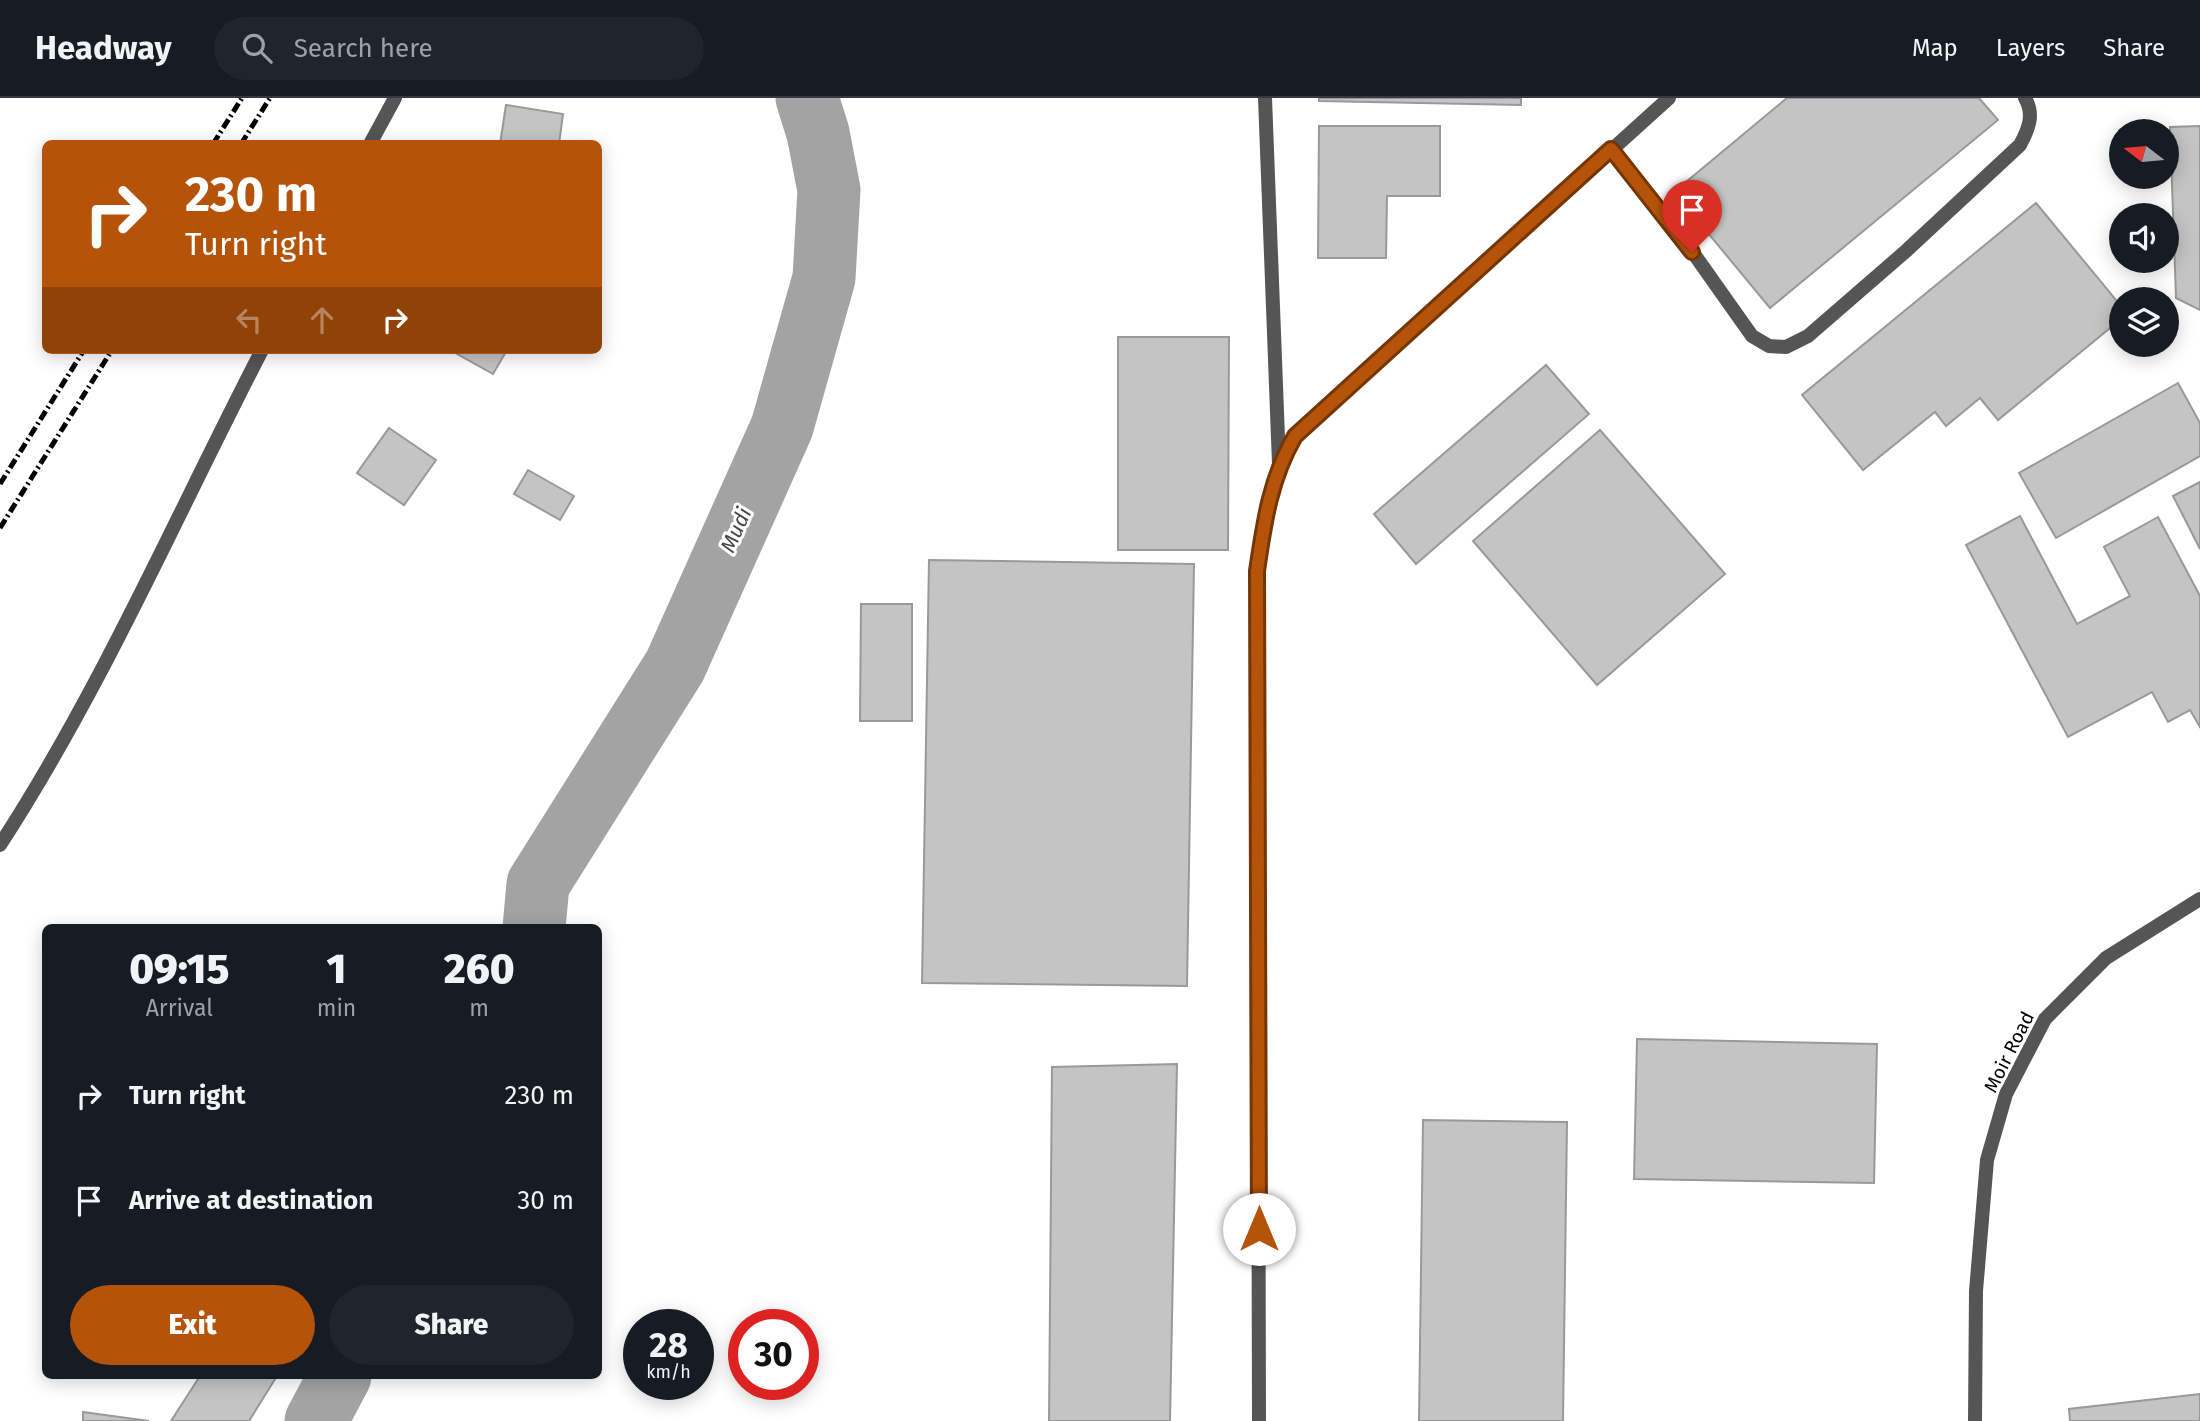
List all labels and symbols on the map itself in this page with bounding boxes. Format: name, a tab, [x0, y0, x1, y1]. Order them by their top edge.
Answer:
north arrow	[2109, 119, 2179, 189]
pin	[1662, 180, 1722, 252]
water label: Mudi	[715, 503, 757, 557]
street label: Moir Road	[1979, 1008, 2039, 1096]
position arrow	[1222, 1192, 1296, 1266]
speed limit sign: 30	[728, 1309, 819, 1400]

